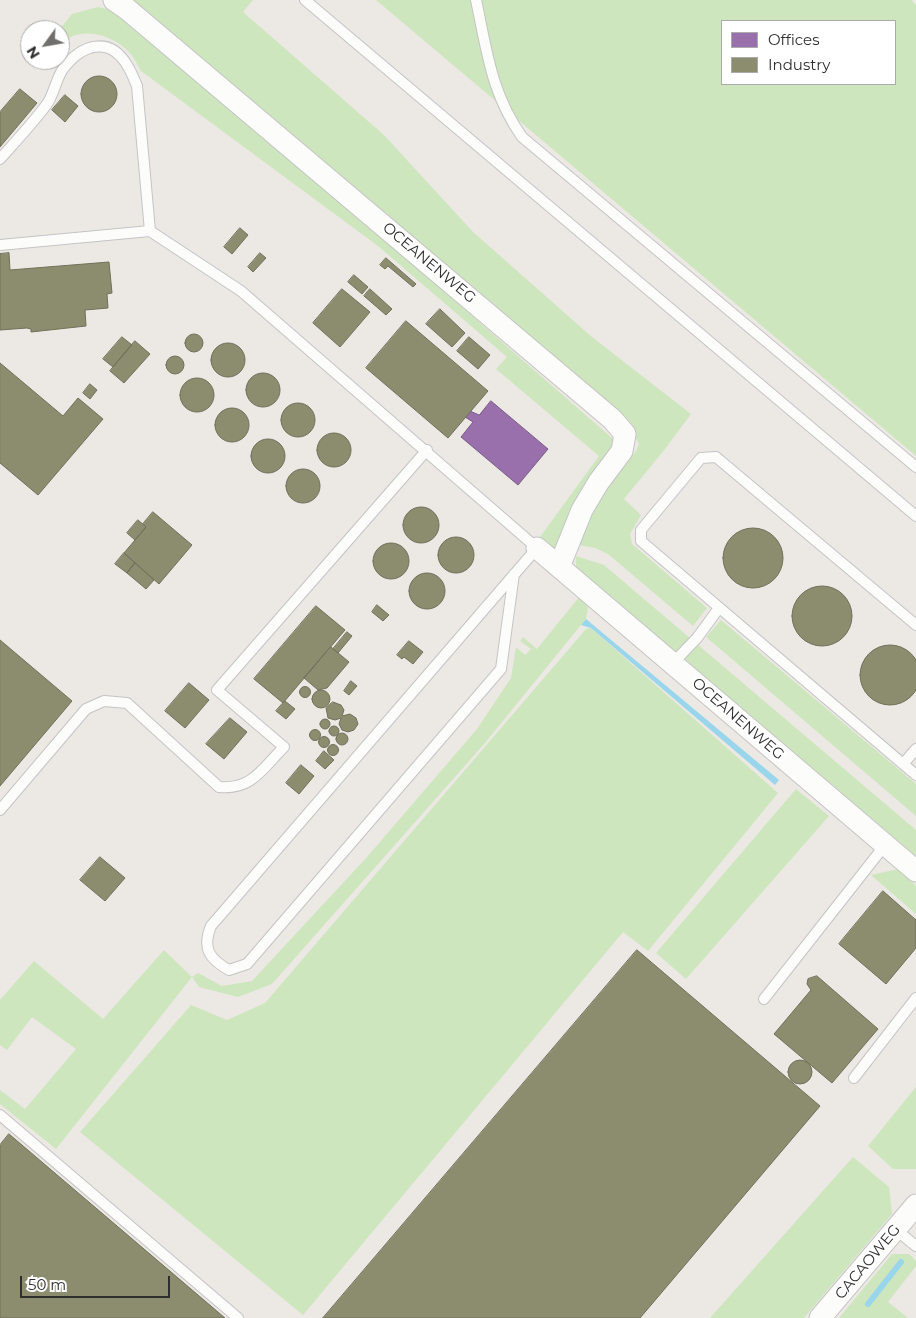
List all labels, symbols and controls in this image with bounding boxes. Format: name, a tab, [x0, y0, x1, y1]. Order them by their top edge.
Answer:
north arrow	[20, 20, 70, 70]
legend	[721, 20, 896, 85]
text: Offices	[768, 30, 820, 49]
text: N	[22, 43, 44, 62]
text: Industry	[768, 55, 830, 74]
street label: OCEANENWEG	[379, 219, 479, 307]
street label: OCEANENWEG	[688, 674, 788, 764]
street label: CACAOWEG	[831, 1221, 905, 1303]
scale bar	[22, 1266, 172, 1298]
text: 50 m	[28, 1275, 66, 1294]

